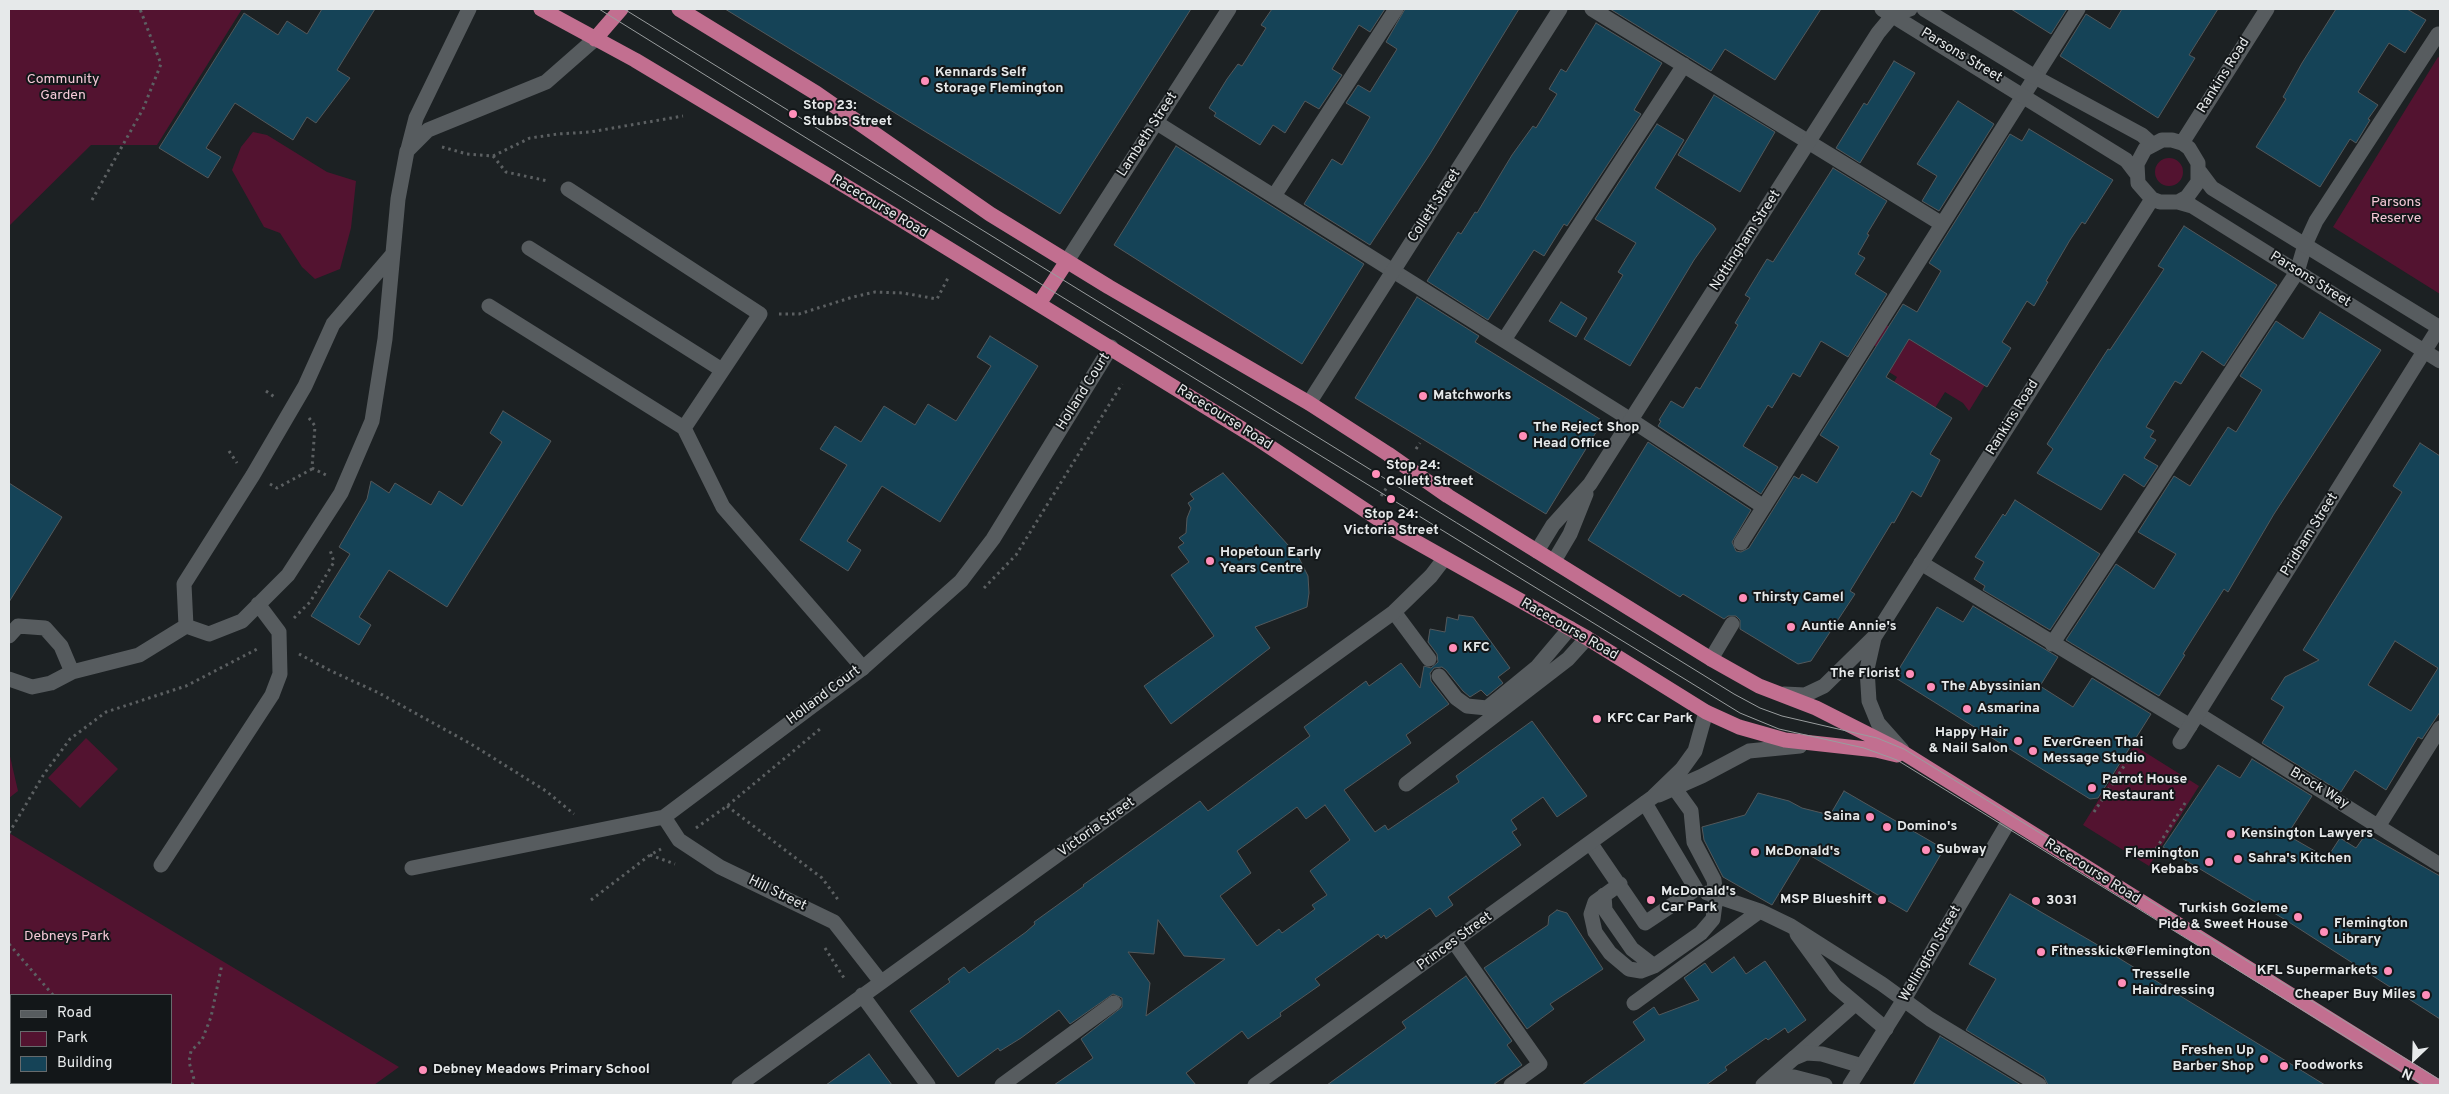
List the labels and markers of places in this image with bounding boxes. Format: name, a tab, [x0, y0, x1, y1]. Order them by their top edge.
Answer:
place label: Kennards Self Storage Flemington	[935, 65, 1064, 98]
marker: Kennards Self Storage Flemington	[919, 75, 931, 87]
place label: Stop 23: Stubbs Street	[803, 98, 892, 130]
marker: Stop 23: Stubbs Street	[787, 108, 799, 120]
place label: Matchworks	[1433, 388, 1512, 404]
marker: Matchworks	[1417, 390, 1429, 402]
place label: The Reject Shop Head Office	[1533, 420, 1639, 452]
marker: The Reject Shop Head Office	[1517, 430, 1529, 442]
place label: Stop 24: Collett Street	[1386, 458, 1473, 491]
marker: Stop 24: Collett Street	[1370, 468, 1382, 480]
marker: Stop 24: Victoria Street	[1385, 493, 1397, 505]
place label: Stop 24: Victoria Street	[1343, 507, 1439, 540]
place label: Hopetoun Early Years Centre	[1220, 545, 1322, 578]
marker: Hopetoun Early Years Centre	[1204, 555, 1216, 567]
place label: Thirsty Camel	[1753, 590, 1844, 606]
marker: Thirsty Camel	[1737, 592, 1749, 604]
place label: Auntie Annie's	[1801, 619, 1897, 635]
marker: Auntie Annie's	[1785, 621, 1797, 633]
place label: KFC	[1463, 640, 1490, 656]
marker: KFC	[1447, 642, 1459, 654]
place label: The Florist	[1830, 666, 1900, 682]
marker: The Florist	[1904, 668, 1916, 680]
place label: The Abyssinian	[1941, 679, 2041, 695]
marker: The Abyssinian	[1925, 681, 1937, 693]
place label: Asmarina	[1977, 701, 2040, 717]
marker: Asmarina	[1961, 703, 1973, 715]
place label: KFC Car Park	[1607, 711, 1693, 727]
marker: KFC Car Park	[1591, 713, 1603, 725]
place label: Happy Hair & Nail Salon	[1929, 725, 2008, 758]
marker: Happy Hair & Nail Salon	[2012, 735, 2024, 747]
place label: EverGreen Thai Message Studio	[2043, 735, 2145, 768]
marker: EverGreen Thai Message Studio	[2027, 745, 2039, 757]
place label: Parrot House Restaurant	[2102, 772, 2187, 804]
marker: Parrot House Restaurant	[2086, 782, 2098, 794]
place label: Saina	[1824, 809, 1860, 825]
marker: Saina	[1864, 811, 1876, 823]
place label: Domino's	[1897, 819, 1957, 835]
marker: Domino's	[1881, 821, 1893, 833]
place label: Kensington Lawyers	[2241, 826, 2373, 842]
marker: Kensington Lawyers	[2225, 828, 2237, 840]
place label: Subway	[1936, 842, 1987, 858]
place label: McDonald's	[1765, 844, 1840, 860]
marker: Subway	[1920, 844, 1932, 856]
marker: McDonald's	[1749, 846, 1761, 858]
place label: Flemington Kebabs	[2125, 846, 2199, 879]
place label: Sahra's Kitchen	[2248, 851, 2351, 867]
marker: Sahra's Kitchen	[2232, 853, 2244, 865]
marker: Flemington Kebabs	[2203, 856, 2215, 868]
place label: McDonald's Car Park	[1661, 884, 1736, 916]
place label: MSP Blueshift	[1780, 892, 1872, 908]
place label: 3031	[2046, 893, 2077, 909]
marker: McDonald's Car Park	[1645, 894, 1657, 906]
marker: MSP Blueshift	[1876, 894, 1888, 906]
marker: 3031	[2030, 895, 2042, 907]
place label: Turkish Gozleme Pide & Sweet House	[2158, 901, 2288, 934]
marker: Turkish Gozleme Pide & Sweet House	[2292, 911, 2304, 923]
place label: Flemington Library	[2334, 916, 2408, 949]
marker: Flemington Library	[2318, 926, 2330, 938]
place label: Fitnesskick@Flemington	[2051, 944, 2210, 960]
marker: Fitnesskick@Flemington	[2035, 946, 2047, 958]
place label: KFL Supermarkets	[2257, 963, 2378, 979]
marker: KFL Supermarkets	[2382, 965, 2394, 977]
place label: Tresselle Hairdressing	[2132, 967, 2215, 1000]
marker: Tresselle Hairdressing	[2116, 977, 2128, 989]
place label: Cheaper Buy Miles	[2294, 987, 2416, 1003]
marker: Cheaper Buy Miles	[2420, 989, 2432, 1001]
place label: Freshen Up Barber Shop	[2172, 1043, 2254, 1076]
marker: Freshen Up Barber Shop	[2258, 1053, 2270, 1065]
place label: Foodworks	[2294, 1058, 2363, 1074]
marker: Foodworks	[2278, 1060, 2290, 1072]
place label: Debney Meadows Primary School	[433, 1062, 650, 1078]
marker: Debney Meadows Primary School	[417, 1064, 429, 1076]

